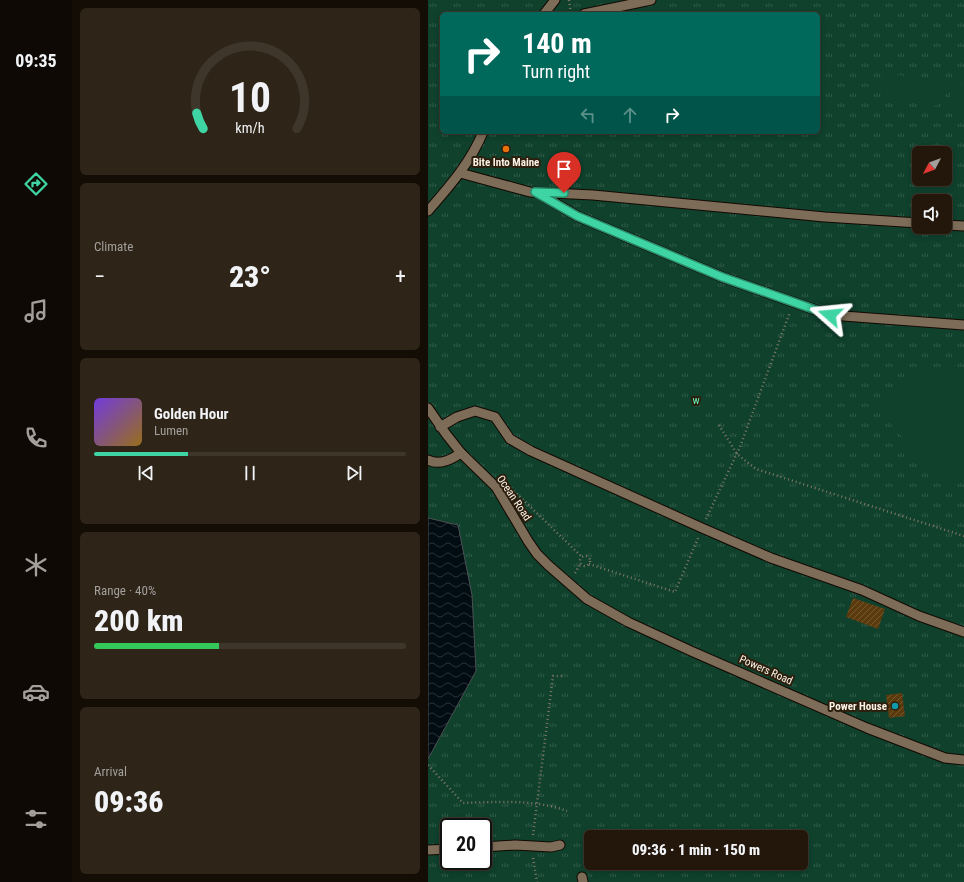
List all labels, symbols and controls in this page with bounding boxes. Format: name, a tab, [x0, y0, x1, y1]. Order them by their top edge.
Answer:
text: 140 m	[522, 27, 592, 60]
icon: right	[456, 28, 508, 80]
text: 09:35	[15, 50, 57, 71]
text: Turn right	[522, 61, 590, 82]
text: 10	[229, 73, 271, 122]
icon: left	[577, 104, 599, 126]
icon: ahead	[619, 104, 641, 126]
icon: right	[661, 104, 683, 126]
text: km/h	[235, 120, 265, 136]
marker: Bite Into Maine	[501, 144, 511, 154]
north arrow	[912, 146, 952, 186]
map controls	[912, 146, 952, 234]
pin	[547, 152, 581, 193]
place label: Bite Into Maine	[473, 156, 539, 169]
icon: arrive	[553, 158, 575, 180]
icon: directions	[22, 170, 50, 198]
button: sound	[912, 194, 952, 234]
text: Climate	[94, 239, 133, 254]
text: 23°	[229, 259, 271, 294]
text: −	[94, 264, 105, 289]
text: +	[395, 264, 406, 289]
position arrow	[809, 294, 851, 336]
icon: music	[22, 297, 50, 325]
park label: w	[692, 394, 700, 407]
text: Golden Hour	[154, 405, 229, 423]
text: Lumen	[154, 423, 188, 438]
icon: phone	[22, 424, 50, 452]
icon: previous	[135, 462, 157, 484]
icon: pause	[239, 462, 261, 484]
icon: next	[343, 462, 365, 484]
street label: Ocean Road	[494, 473, 534, 523]
icon: climate	[22, 551, 50, 579]
text: Range · 40%	[94, 583, 156, 598]
text: 200 km	[94, 603, 183, 638]
street label: Powers Road	[737, 653, 795, 687]
icon: car	[22, 678, 50, 706]
place label: Power House	[829, 700, 887, 713]
marker: Power House	[890, 701, 900, 711]
text: Arrival	[94, 764, 127, 779]
text: 09:36	[94, 784, 163, 819]
icon: filters	[22, 805, 50, 833]
speed limit sign: 20	[440, 818, 492, 870]
text: 09:36 · 1 min · 150 m	[632, 841, 760, 859]

